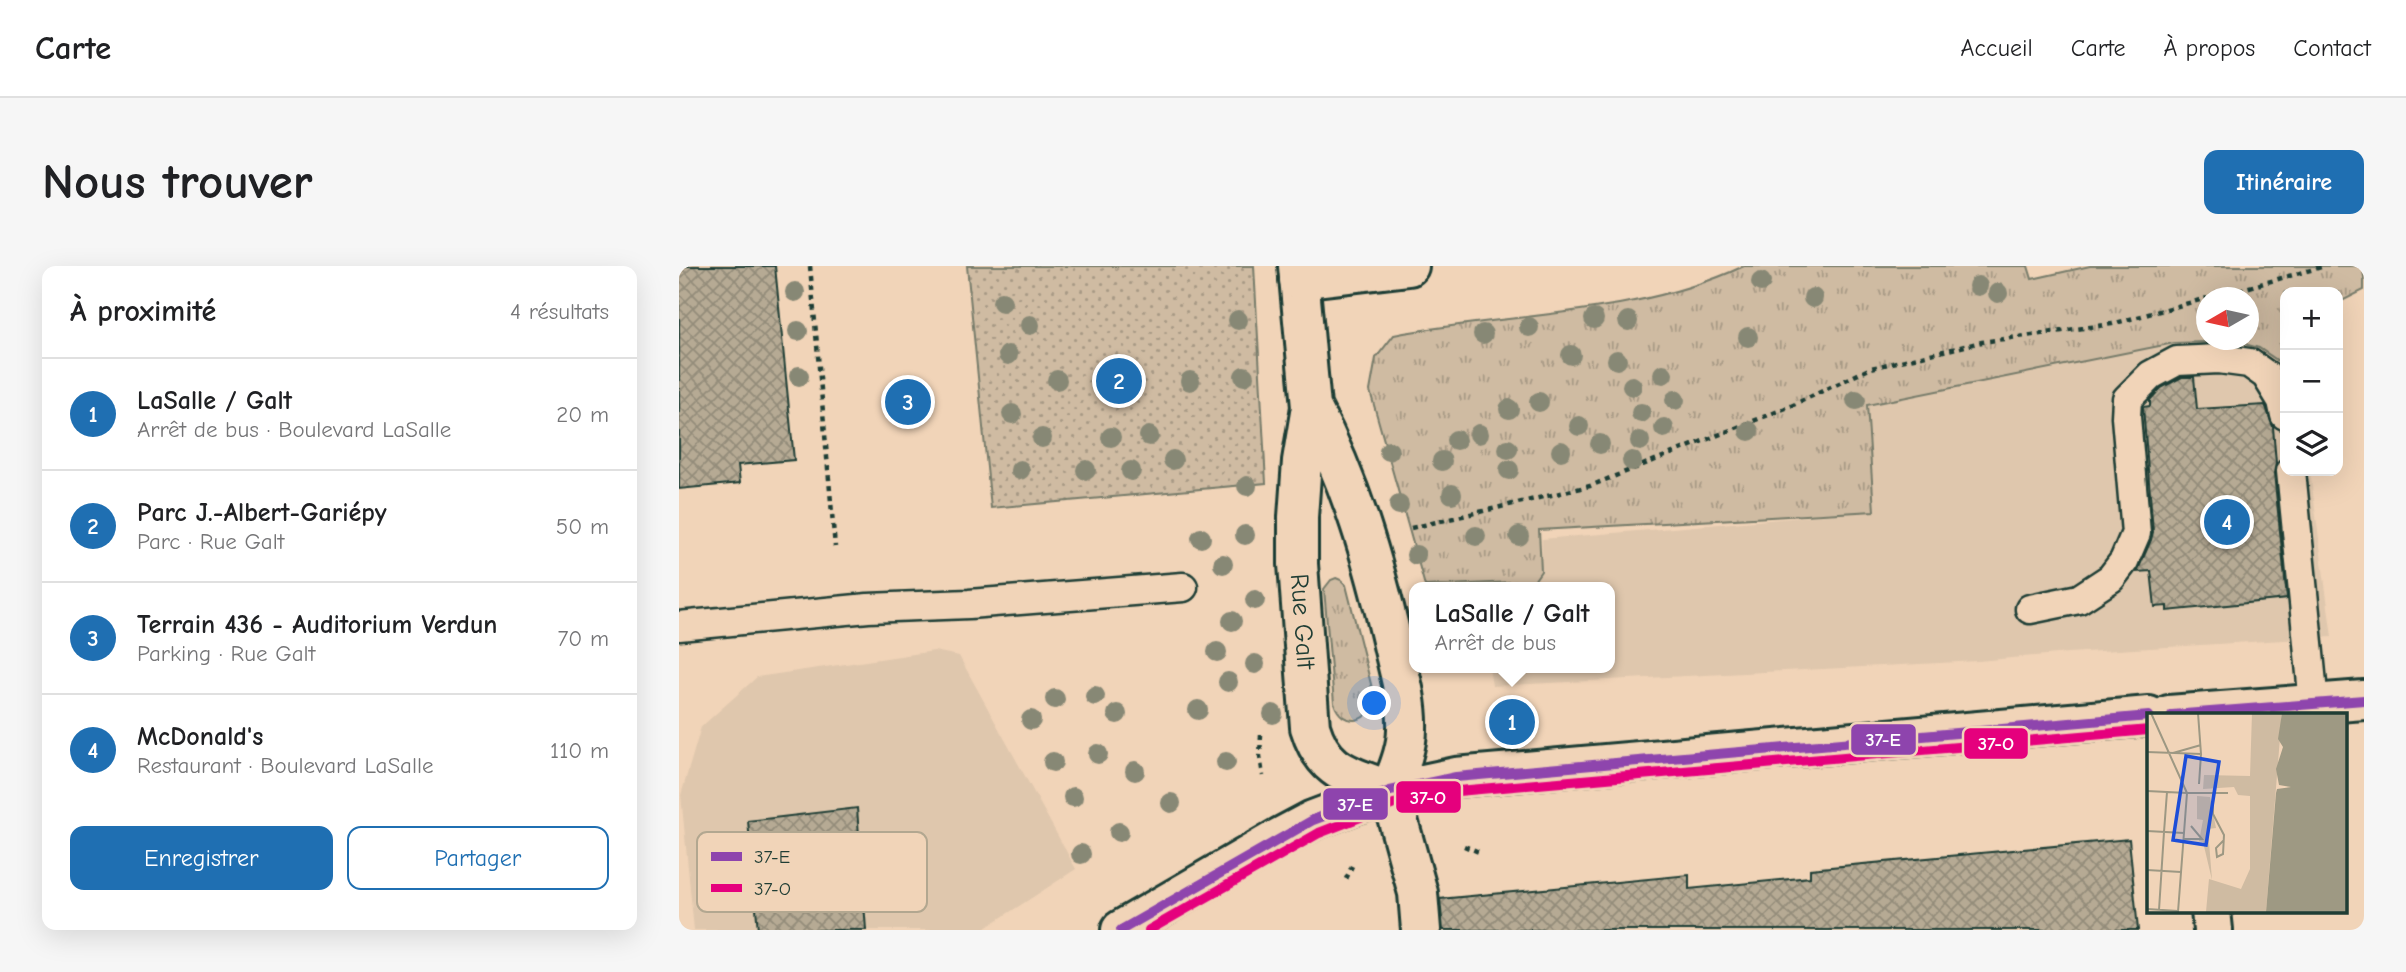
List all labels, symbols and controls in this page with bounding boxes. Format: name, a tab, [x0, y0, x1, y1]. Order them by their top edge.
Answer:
text: Carte	[35, 29, 111, 67]
text: Accueil	[1961, 34, 2033, 62]
text: Carte	[2071, 34, 2126, 62]
text: À propos	[2164, 34, 2255, 62]
text: Contact	[2293, 34, 2371, 62]
button: Itinéraire	[2204, 150, 2364, 214]
text: Nous trouver	[42, 154, 313, 210]
north arrow	[2196, 287, 2259, 350]
map controls	[2280, 287, 2343, 476]
button: +	[2280, 287, 2343, 350]
text: À proximité	[70, 294, 216, 329]
text: 4 résultats	[510, 298, 609, 325]
button: −	[2280, 350, 2343, 413]
pin: 2	[1096, 355, 1142, 407]
pin: 3	[885, 376, 931, 428]
text: LaSalle / Galt	[137, 386, 292, 416]
text: 1	[88, 401, 98, 428]
text: 20 m	[556, 401, 609, 428]
button: layers	[2280, 413, 2343, 476]
text: Arrêt de bus · Boulevard LaSalle	[137, 416, 451, 443]
pin: 4	[2204, 496, 2250, 548]
text: Parc J.-Albert-Gariépy	[137, 498, 387, 528]
text: 2	[87, 513, 99, 540]
text: 50 m	[556, 513, 609, 540]
text: Parc · Rue Galt	[137, 528, 284, 555]
street label: Rue Galt	[1284, 573, 1321, 672]
popup	[1409, 582, 1615, 673]
text: LaSalle / Galt	[1434, 599, 1590, 629]
text: Terrain 436 - Auditorium Verdun	[137, 610, 497, 640]
text: 3	[87, 625, 99, 652]
text: 70 m	[557, 625, 609, 652]
text: Arrêt de bus	[1434, 629, 1556, 656]
text: Parking · Rue Galt	[137, 640, 315, 667]
your location	[1357, 686, 1391, 720]
pin: 1	[1489, 696, 1535, 748]
inset map	[2147, 713, 2347, 912]
text: McDonald's	[137, 722, 263, 752]
line badge: 37-E	[1850, 723, 1917, 756]
line badge: 37-O	[1963, 727, 2029, 760]
text: 37-E	[1865, 729, 1901, 751]
text: 37-O	[1978, 733, 2014, 755]
text: 4	[88, 737, 98, 764]
text: 110 m	[550, 737, 609, 764]
text: Restaurant · Boulevard LaSalle	[137, 752, 434, 779]
line badge: 37-O	[1395, 780, 1462, 814]
line badge: 37-E	[1322, 787, 1389, 821]
text: 37-O	[1410, 787, 1446, 809]
text: 37-E	[1337, 794, 1373, 816]
button: Enregistrer	[70, 826, 333, 890]
button: Partager	[347, 826, 609, 890]
legend	[697, 832, 927, 912]
text: 37-E	[754, 846, 790, 868]
text: 37-O	[754, 878, 791, 900]

